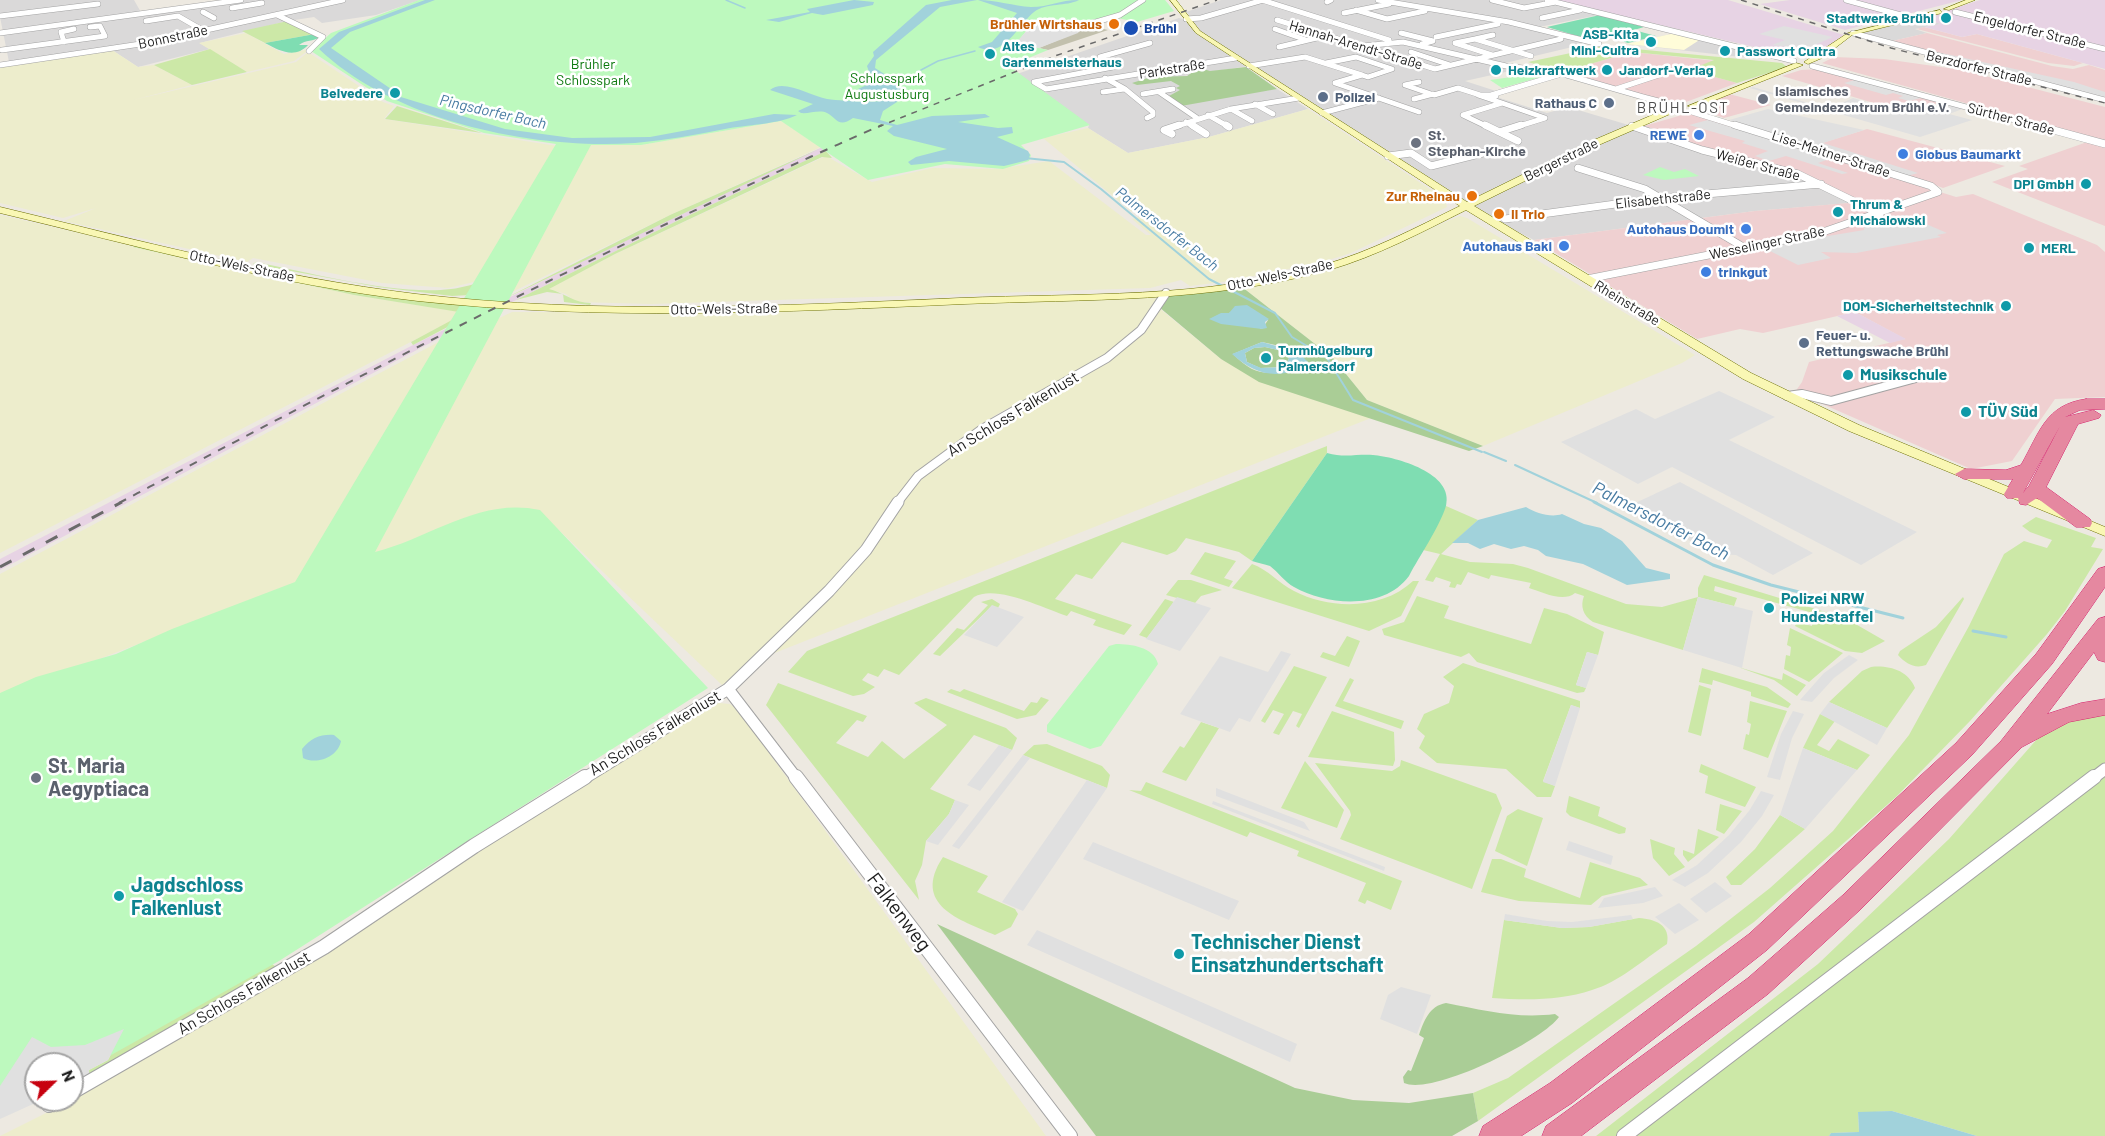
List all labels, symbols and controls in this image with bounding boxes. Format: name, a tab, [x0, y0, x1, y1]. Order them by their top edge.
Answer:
street label: Engeldorfer Straße	[1972, 8, 2088, 52]
place label: Stadtwerke Brühl	[1826, 10, 1934, 26]
marker: Stadtwerke Brühl	[1939, 11, 1953, 25]
place label: Brühler Wirtshaus	[990, 16, 1102, 32]
marker: Brühler Wirtshaus	[1107, 17, 1121, 31]
street label: Hannah-Arendt-Straße	[1287, 17, 1425, 73]
marker: Brühl	[1122, 19, 1140, 37]
place label: Brühl	[1144, 20, 1177, 36]
street label: Bonnstraße	[137, 21, 209, 53]
place label: ASB-Kita Mini-Cultra	[1571, 26, 1639, 58]
marker: ASB-Kita Mini-Cultra	[1644, 35, 1658, 49]
place label: Altes Gartenmeisterhaus	[1002, 38, 1122, 70]
place label: Passwort Cultra	[1737, 43, 1836, 59]
marker: Passwort Cultra	[1718, 44, 1732, 58]
marker: Altes Gartenmeisterhaus	[983, 47, 997, 61]
street label: Berzdorfer Straße	[1924, 47, 2034, 89]
street label: Parkstraße	[1138, 55, 1206, 83]
park label: Brühler Schlosspark	[556, 56, 630, 88]
place label: Heizkraftwerk	[1508, 62, 1596, 78]
place label: Jandorf-Verlag	[1619, 62, 1713, 78]
marker: Heizkraftwerk	[1489, 63, 1503, 77]
marker: Jandorf-Verlag	[1600, 63, 1614, 77]
park label: Schlosspark Augustusburg	[845, 70, 929, 102]
place label: Islamisches Gemeindezentrum Brühl e.V.	[1775, 83, 1950, 116]
place label: Belvedere	[320, 85, 383, 101]
marker: Belvedere	[388, 86, 402, 100]
place label: Polizei	[1335, 89, 1375, 105]
marker: Polizei	[1316, 90, 1330, 104]
water label: Pingsdorfer Bach	[438, 91, 548, 133]
marker: Islamisches Gemeindezentrum Brühl e.V.	[1756, 92, 1770, 106]
place label: Rathaus C	[1535, 95, 1597, 111]
marker: Rathaus C	[1602, 96, 1616, 110]
district label: BRÜHL-OST	[1637, 99, 1729, 117]
street label: Sürther Straße	[1966, 99, 2056, 139]
place label: St. Stephan-Kirche	[1428, 127, 1526, 160]
place label: REWE	[1650, 127, 1687, 143]
street label: Lise-Meitner-Straße	[1770, 127, 1892, 181]
marker: REWE	[1692, 128, 1706, 142]
street label: Bergerstraße	[1521, 135, 1601, 185]
marker: St. Stephan-Kirche	[1409, 136, 1423, 150]
street label: Weißer Straße	[1714, 146, 1802, 184]
place label: Globus Baumarkt	[1915, 146, 2021, 162]
marker: Globus Baumarkt	[1896, 147, 1910, 161]
place label: DPI GmbH	[2014, 176, 2074, 192]
marker: DPI GmbH	[2079, 177, 2093, 191]
water label: Palmersdorfer Bach	[1112, 183, 1222, 275]
street label: Elisabethstraße	[1614, 186, 1712, 212]
place label: Zur Rheinau	[1386, 188, 1460, 204]
marker: Zur Rheinau	[1465, 189, 1479, 203]
place label: Thrum & Michalowski	[1850, 196, 1925, 228]
marker: Thrum & Michalowski	[1831, 205, 1845, 219]
place label: Il Trio	[1511, 206, 1545, 222]
marker: Il Trio	[1492, 207, 1506, 221]
place label: Autohaus Doumit	[1627, 221, 1734, 237]
marker: Autohaus Doumit	[1739, 222, 1753, 236]
street label: Wesselinger Straße	[1708, 223, 1826, 263]
place label: Autohaus Baki	[1462, 238, 1552, 254]
marker: Autohaus Baki	[1557, 239, 1571, 253]
place label: MERL	[2041, 240, 2076, 256]
marker: MERL	[2022, 241, 2036, 255]
street label: Otto-Wels-Straße	[188, 247, 296, 285]
street label: Otto-Wels-Straße	[1226, 256, 1334, 294]
place label: trinkgut	[1718, 264, 1768, 280]
marker: trinkgut	[1699, 265, 1713, 279]
street label: Rheinstraße	[1591, 277, 1663, 329]
place label: DOM-Sicherheitstechnik	[1843, 298, 1994, 314]
marker: DOM-Sicherheitstechnik	[1999, 299, 2013, 313]
street label: Otto-Wels-Straße	[670, 300, 778, 318]
place label: Feuer- u. Rettungswache Brühl	[1816, 327, 1948, 360]
marker: Feuer- u. Rettungswache Brühl	[1797, 336, 1811, 350]
place label: Turmhügelburg Palmersdorf	[1278, 342, 1373, 374]
marker: Turmhügelburg Palmersdorf	[1259, 351, 1273, 365]
place label: Musikschule	[1860, 365, 1947, 385]
street label: An Schloss Falkenlust	[944, 367, 1082, 461]
marker: Musikschule	[1841, 368, 1855, 382]
place label: TÜV Süd	[1978, 402, 2038, 422]
marker: TÜV Süd	[1959, 405, 1973, 419]
water label: Palmersdorfer Bach	[1589, 477, 1733, 565]
place label: Polizei NRW Hundestaffel	[1781, 589, 1873, 627]
marker: Polizei NRW Hundestaffel	[1762, 601, 1776, 615]
street label: An Schloss Falkenlust	[586, 686, 724, 780]
place label: St. Maria Aegyptiaca	[48, 754, 149, 801]
marker: St. Maria Aegyptiaca	[29, 771, 43, 785]
street label: Falkenweg	[862, 868, 936, 956]
place label: Jagdschloss Falkenlust	[131, 873, 243, 920]
marker: Jagdschloss Falkenlust	[112, 889, 126, 903]
place label: Technischer Dienst Einsatzhundertschaft	[1191, 930, 1384, 977]
street label: An Schloss Falkenlust	[174, 947, 314, 1039]
marker: Technischer Dienst Einsatzhundertschaft	[1172, 947, 1186, 961]
north arrow	[24, 1052, 84, 1112]
text: N	[58, 1067, 80, 1084]

